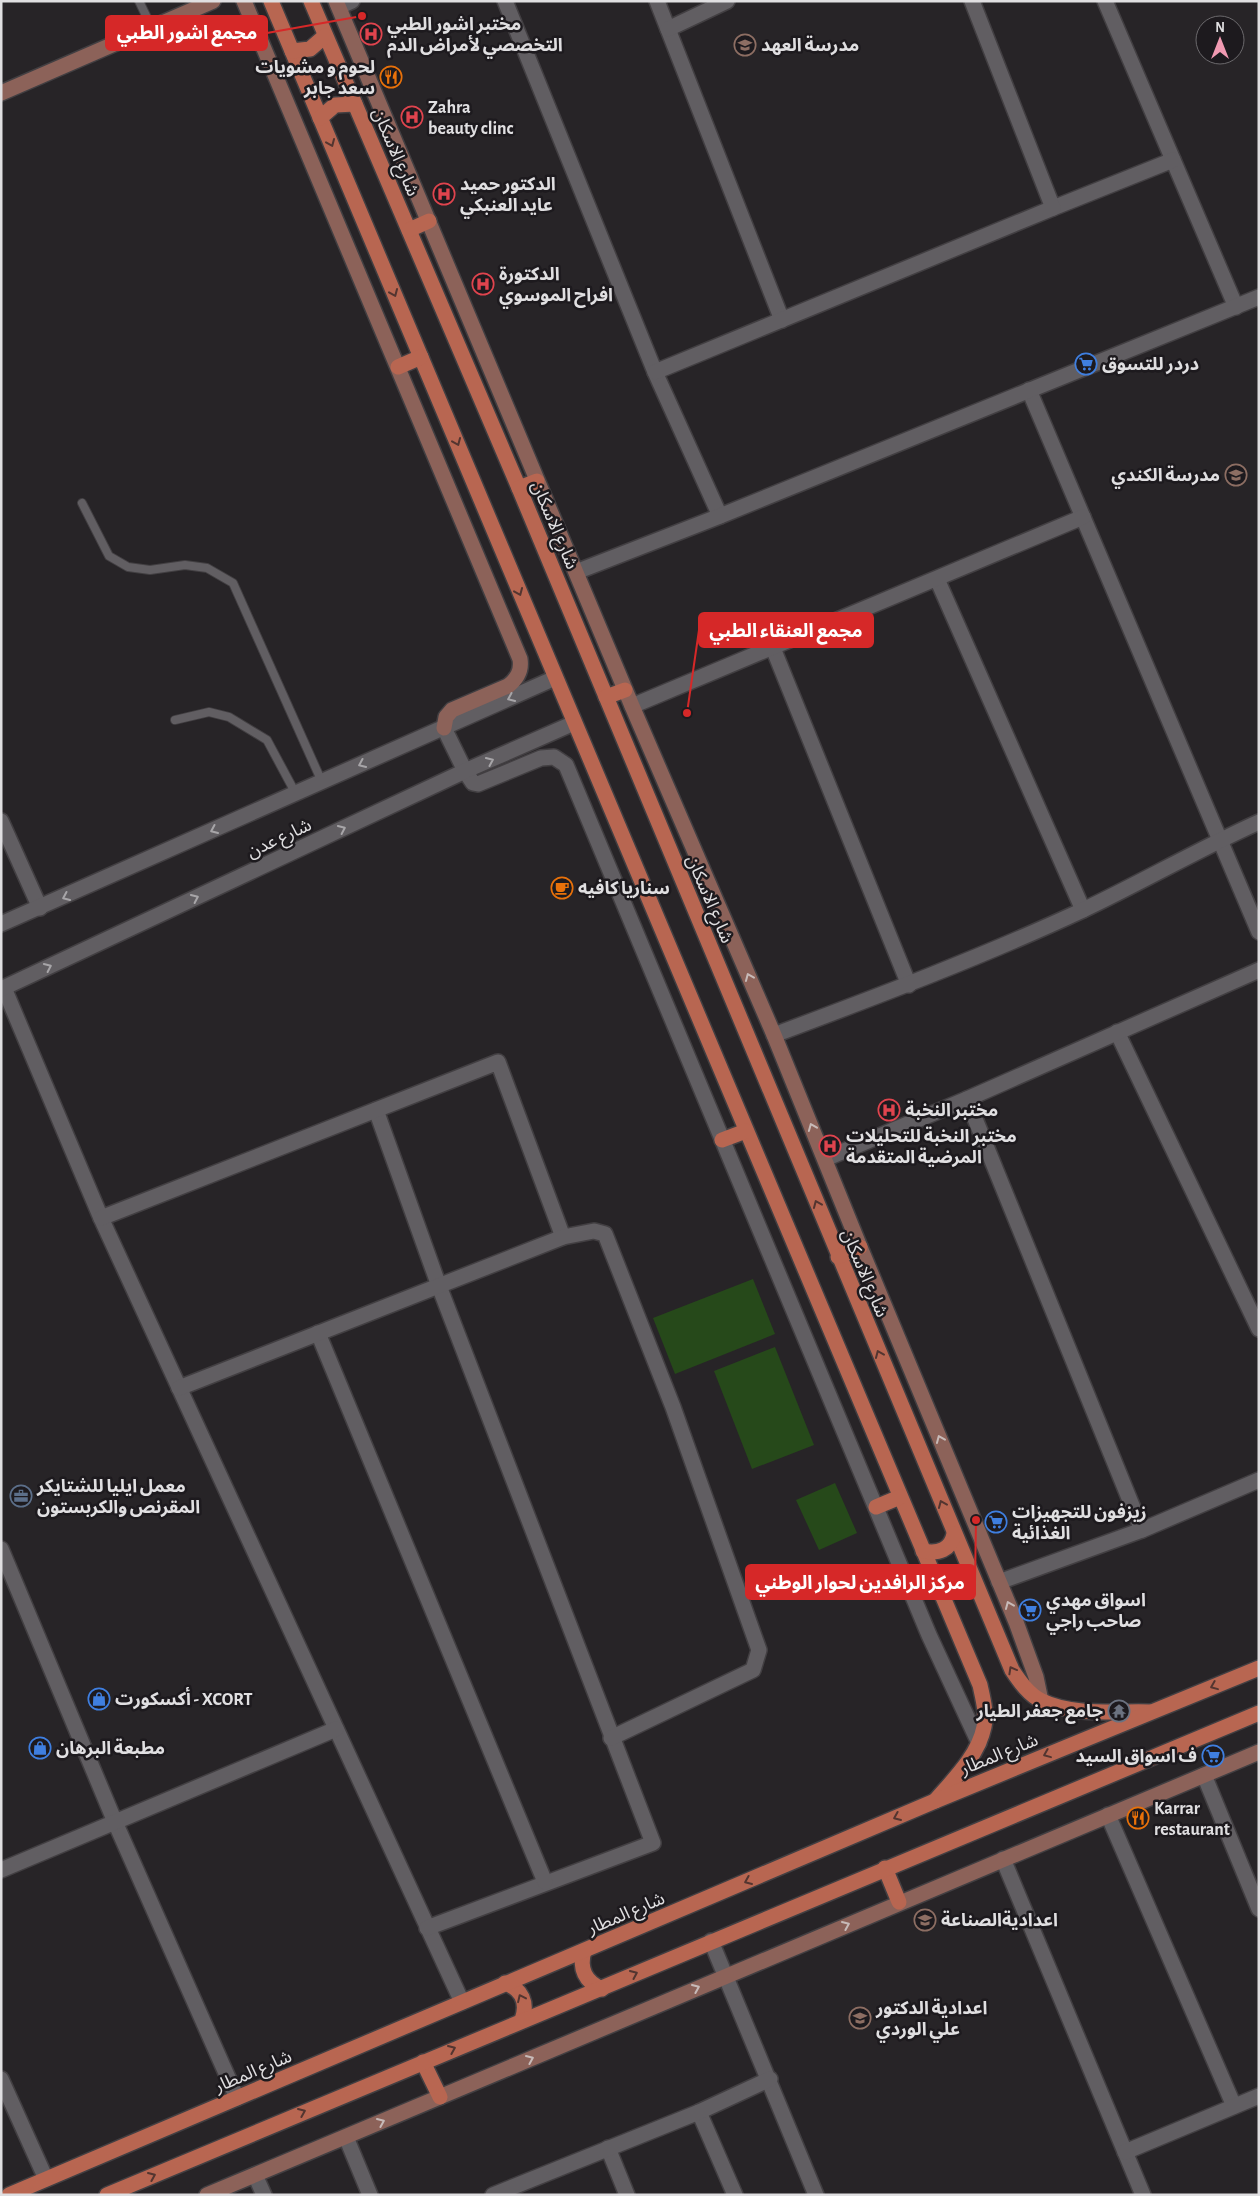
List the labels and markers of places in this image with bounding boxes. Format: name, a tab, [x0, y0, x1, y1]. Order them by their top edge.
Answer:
callout: مجمع اشور الطبي	[106, 16, 267, 50]
place label: مختبر اشور الطبي التخصصي لأمراض الدم	[387, 16, 563, 59]
hospital icon: مختبر اشور الطبي التخصصي لأمراض الدم	[359, 22, 383, 46]
school or university icon: مدرسة العهد	[733, 33, 757, 57]
place label: مدرسة العهد	[761, 35, 859, 56]
place label: لحوم و مشويات سعد جابر	[255, 59, 375, 99]
restaurant icon: لحوم و مشويات سعد جابر	[379, 65, 403, 89]
place label: Zahra beauty clinc	[428, 99, 514, 138]
hospital icon: Zahra beauty clinc	[400, 105, 424, 129]
place label: الدكتور حميد عايد العنبكي	[460, 176, 556, 219]
hospital icon: الدكتور حميد عايد العنبكي	[432, 182, 456, 206]
place label: الدكتورة افراح الموسوي	[499, 266, 613, 309]
hospital icon: الدكتورة افراح الموسوي	[471, 272, 495, 296]
supermarket icon: دردر للتسوق	[1074, 352, 1098, 376]
place label: دردر للتسوق	[1102, 356, 1199, 375]
school or university icon: مدرسة الكندي	[1224, 463, 1248, 487]
place label: مدرسة الكندي	[1111, 465, 1220, 489]
callout: مجمع العنقاء الطبي	[699, 613, 873, 647]
cafe icon: سناريا كافيه	[550, 876, 574, 900]
place label: سناريا كافيه	[578, 879, 670, 899]
hospital icon: مختبر النخبة	[877, 1098, 901, 1122]
place label: مختبر النخبة	[905, 1100, 998, 1121]
place label: مختبر النخبة للتحليلات المرضية المتقدمة	[846, 1126, 1017, 1168]
hospital icon: مختبر النخبة للتحليلات المرضية المتقدمة	[818, 1134, 842, 1158]
place label: معمل ايليا للشتايكر المقرنص والكربستون	[36, 1478, 200, 1518]
office icon: معمل ايليا للشتايكر المقرنص والكربستون	[9, 1484, 33, 1508]
place label: زيزفون للتجهيزات الغذائية	[1012, 1503, 1147, 1543]
supermarket icon: زيزفون للتجهيزات الغذائية	[984, 1510, 1008, 1534]
callout: مركز الرافدين لحوار الوطني	[746, 1565, 975, 1599]
place label: اسواق مهدي صاحب راجي	[1046, 1592, 1146, 1635]
supermarket icon: اسواق مهدي صاحب راجي	[1018, 1598, 1042, 1622]
place label: أكسكورت - XCORT	[115, 1686, 253, 1710]
shop icon: أكسكورت - XCORT	[87, 1687, 111, 1711]
temple icon: جامع جعفر الطيار	[1107, 1699, 1131, 1723]
place label: جامع جعفر الطيار	[975, 1703, 1103, 1724]
shop icon: مطبعة البرهان	[28, 1736, 52, 1760]
place label: مطبعة البرهان	[56, 1738, 165, 1759]
supermarket icon: ف اسواق السيد	[1201, 1744, 1225, 1768]
place label: ف اسواق السيد	[1076, 1747, 1197, 1766]
place label: Karrar restaurant	[1154, 1800, 1230, 1839]
restaurant icon: Karrar restaurant	[1126, 1806, 1150, 1830]
school or university icon: اعداديةالصناعة	[913, 1908, 937, 1932]
place label: اعداديةالصناعة	[941, 1910, 1058, 1930]
place label: اعدادية الدكتور علي الوردي	[875, 1998, 988, 2043]
school or university icon: اعدادية الدكتور علي الوردي	[848, 2006, 872, 2030]

